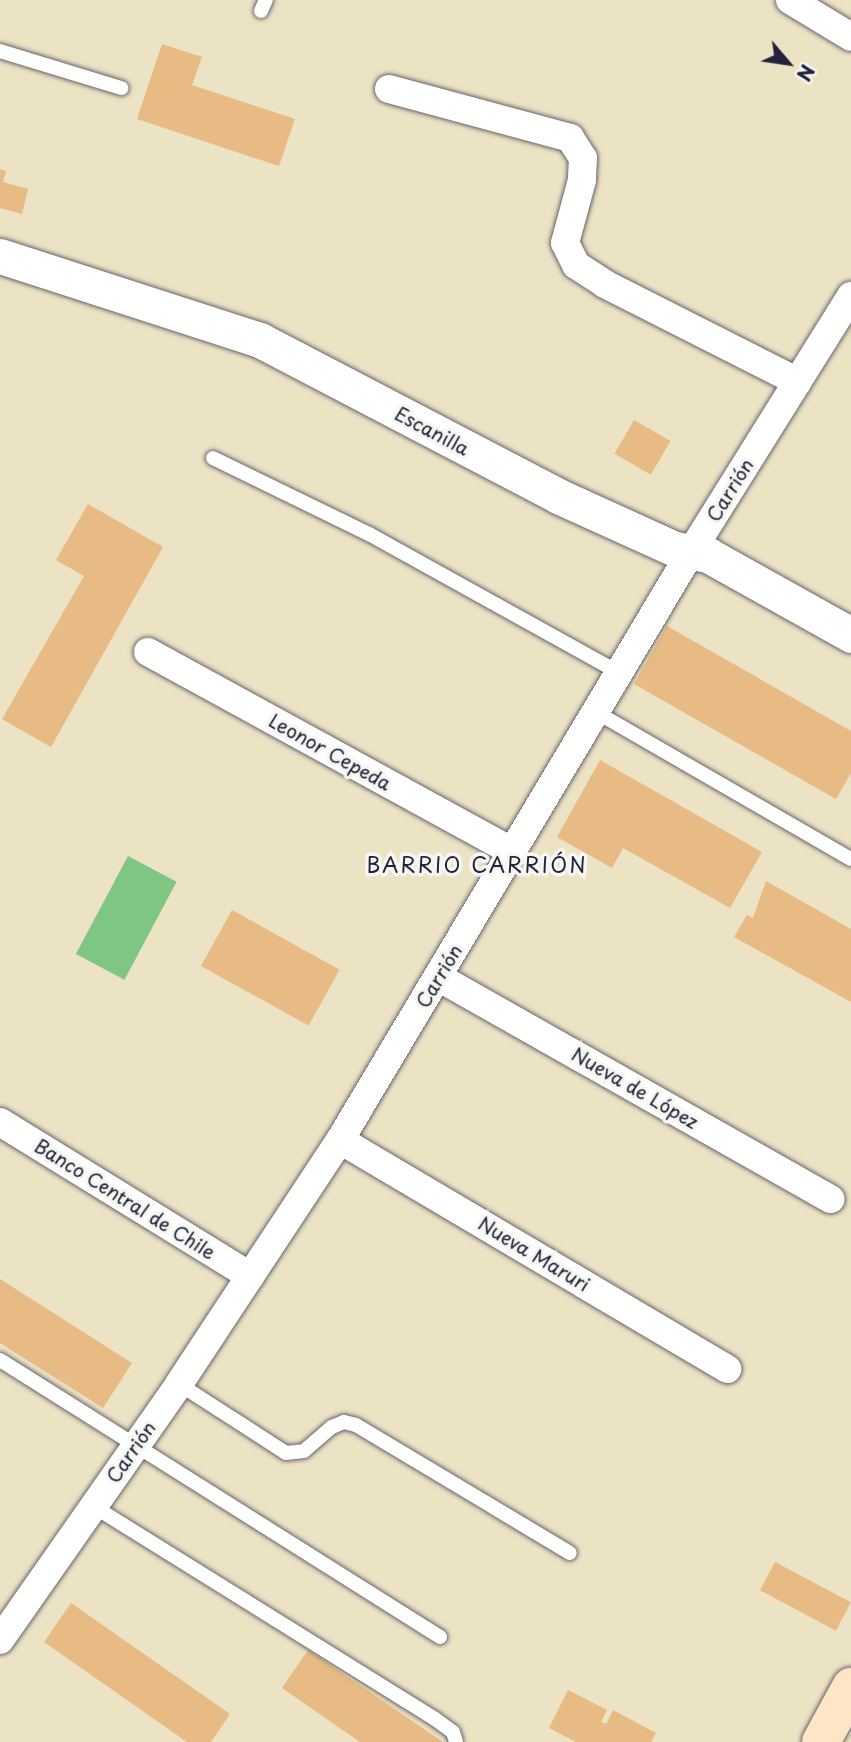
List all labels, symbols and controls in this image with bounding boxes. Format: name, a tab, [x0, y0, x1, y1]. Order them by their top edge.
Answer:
north arrow	[753, 28, 823, 98]
text: N	[790, 60, 822, 87]
street label: Escanilla	[391, 402, 473, 460]
street label: Carrión	[702, 454, 758, 526]
street label: Leonor Cepeda	[265, 709, 395, 795]
district label: BARRIO CARRIÓN	[368, 851, 586, 877]
street label: Carrión	[411, 940, 467, 1012]
street label: Nueva de López	[568, 1042, 702, 1134]
street label: Banco Central de Chile	[29, 1133, 221, 1265]
street label: Nueva Maruri	[474, 1212, 594, 1296]
street label: Carrión	[102, 1417, 160, 1487]

